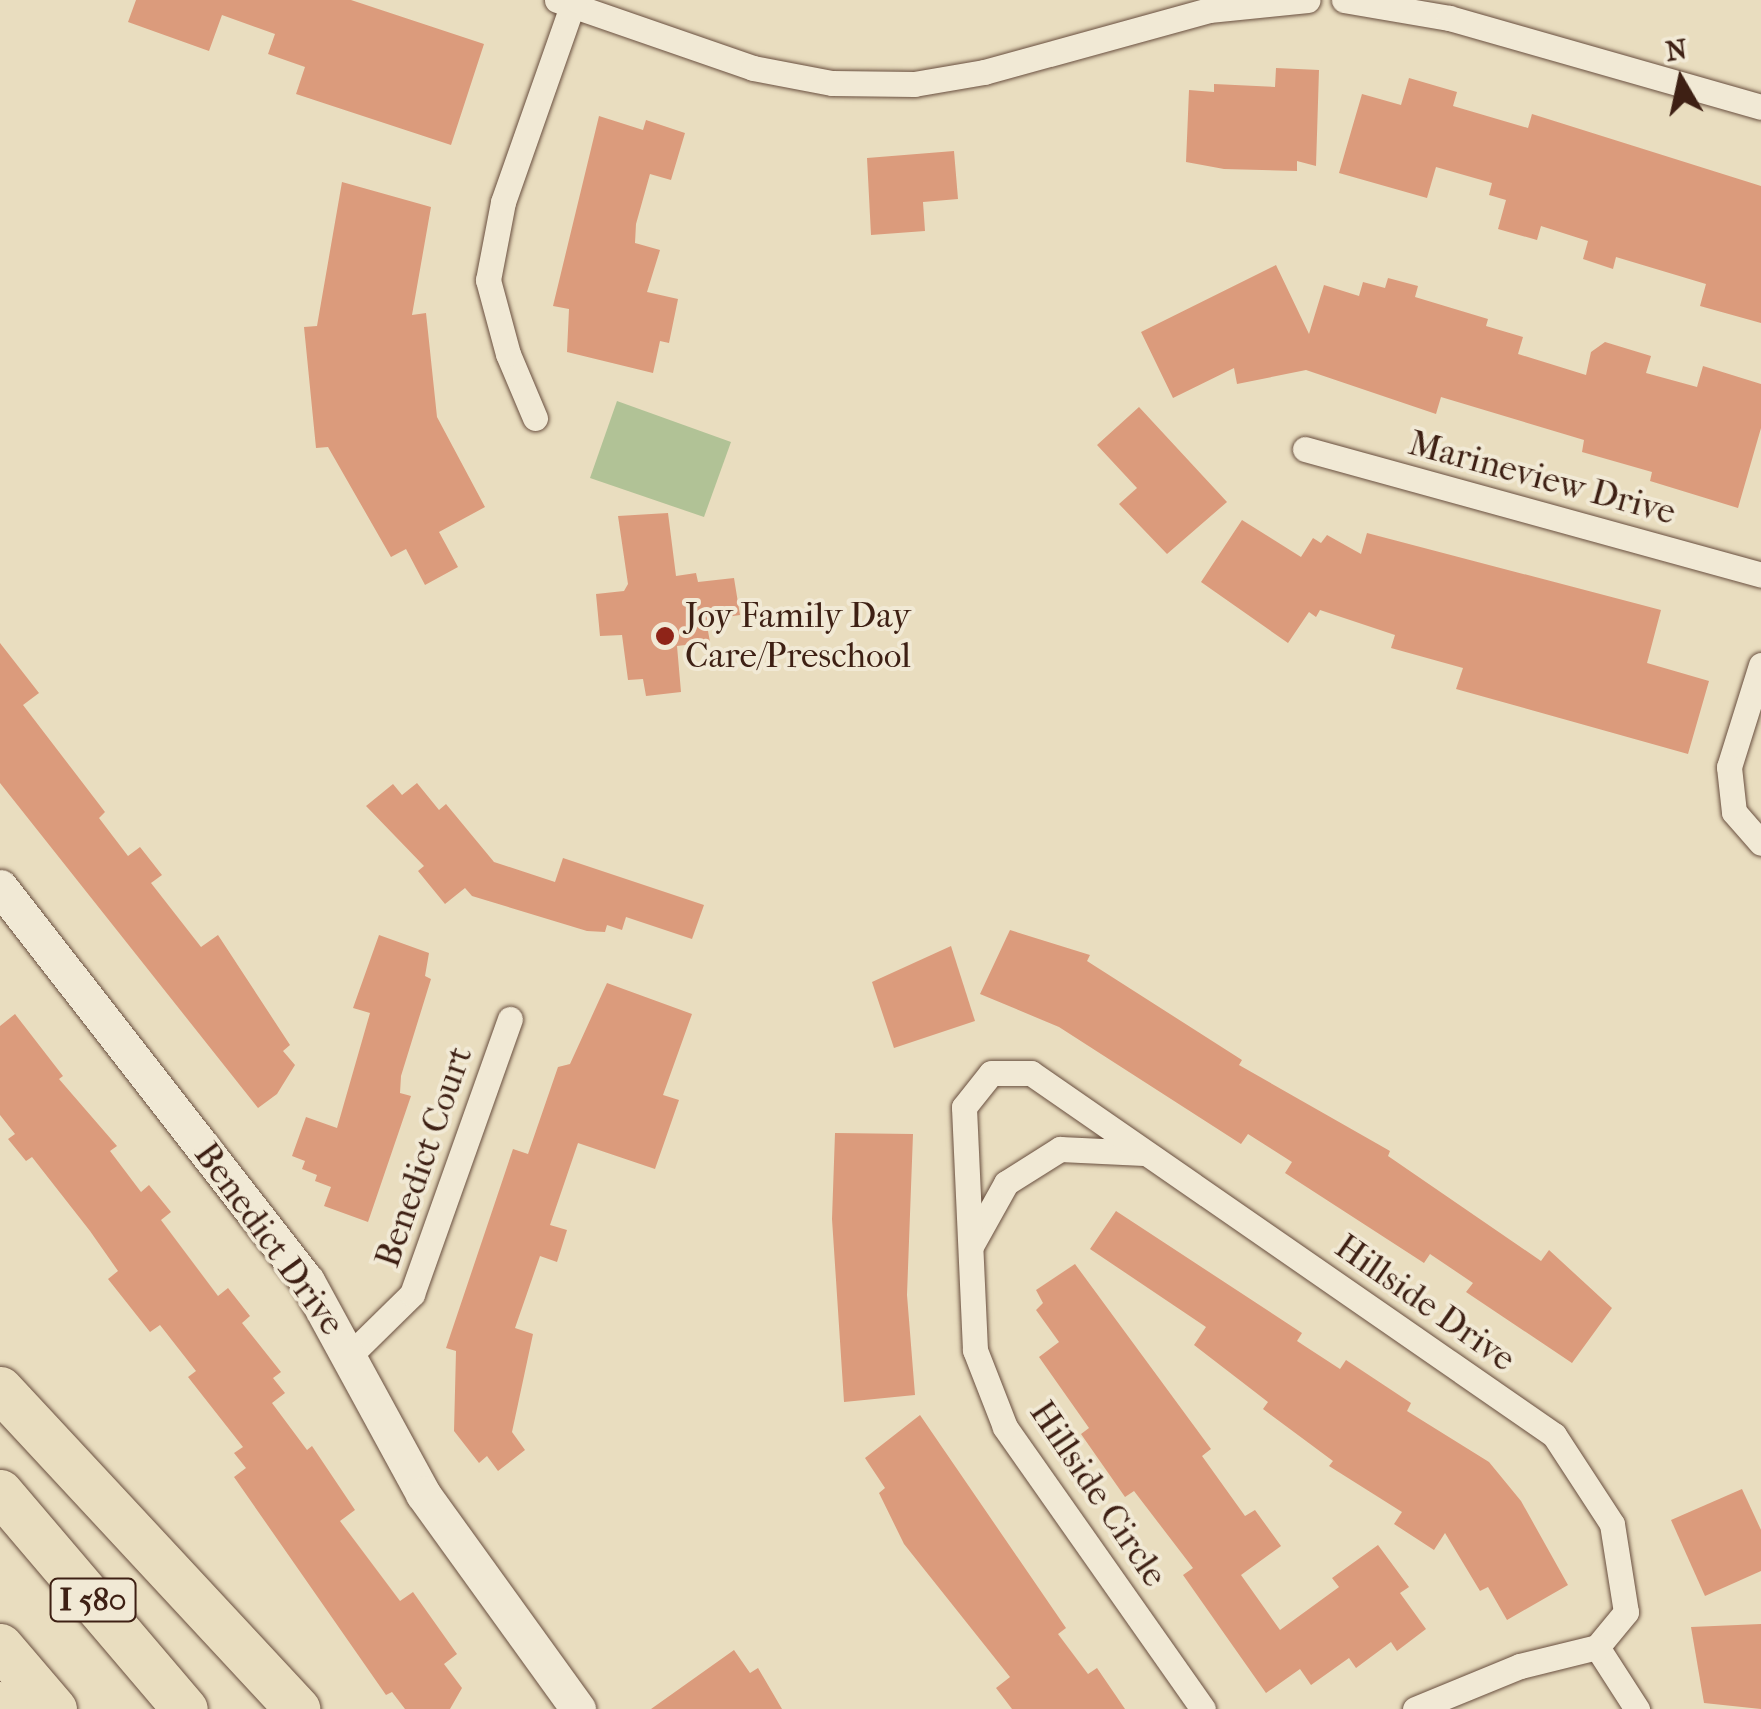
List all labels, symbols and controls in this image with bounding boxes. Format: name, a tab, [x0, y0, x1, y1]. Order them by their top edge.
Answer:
north arrow	[1631, 30, 1731, 130]
text: N	[1663, 32, 1689, 68]
street label: Marineview Drive	[1404, 422, 1680, 534]
place label: Joy Family Day Care/Preschool	[685, 595, 911, 677]
marker: Joy Family Day Care/Preschool	[654, 625, 676, 647]
street label: Benedict Court	[367, 1041, 481, 1273]
street label: Benedict Drive	[185, 1135, 353, 1343]
street label: Hillside Drive	[1327, 1226, 1523, 1380]
street label: Hillside Circle	[1021, 1393, 1175, 1595]
road number: I 580	[48, 1573, 138, 1627]

